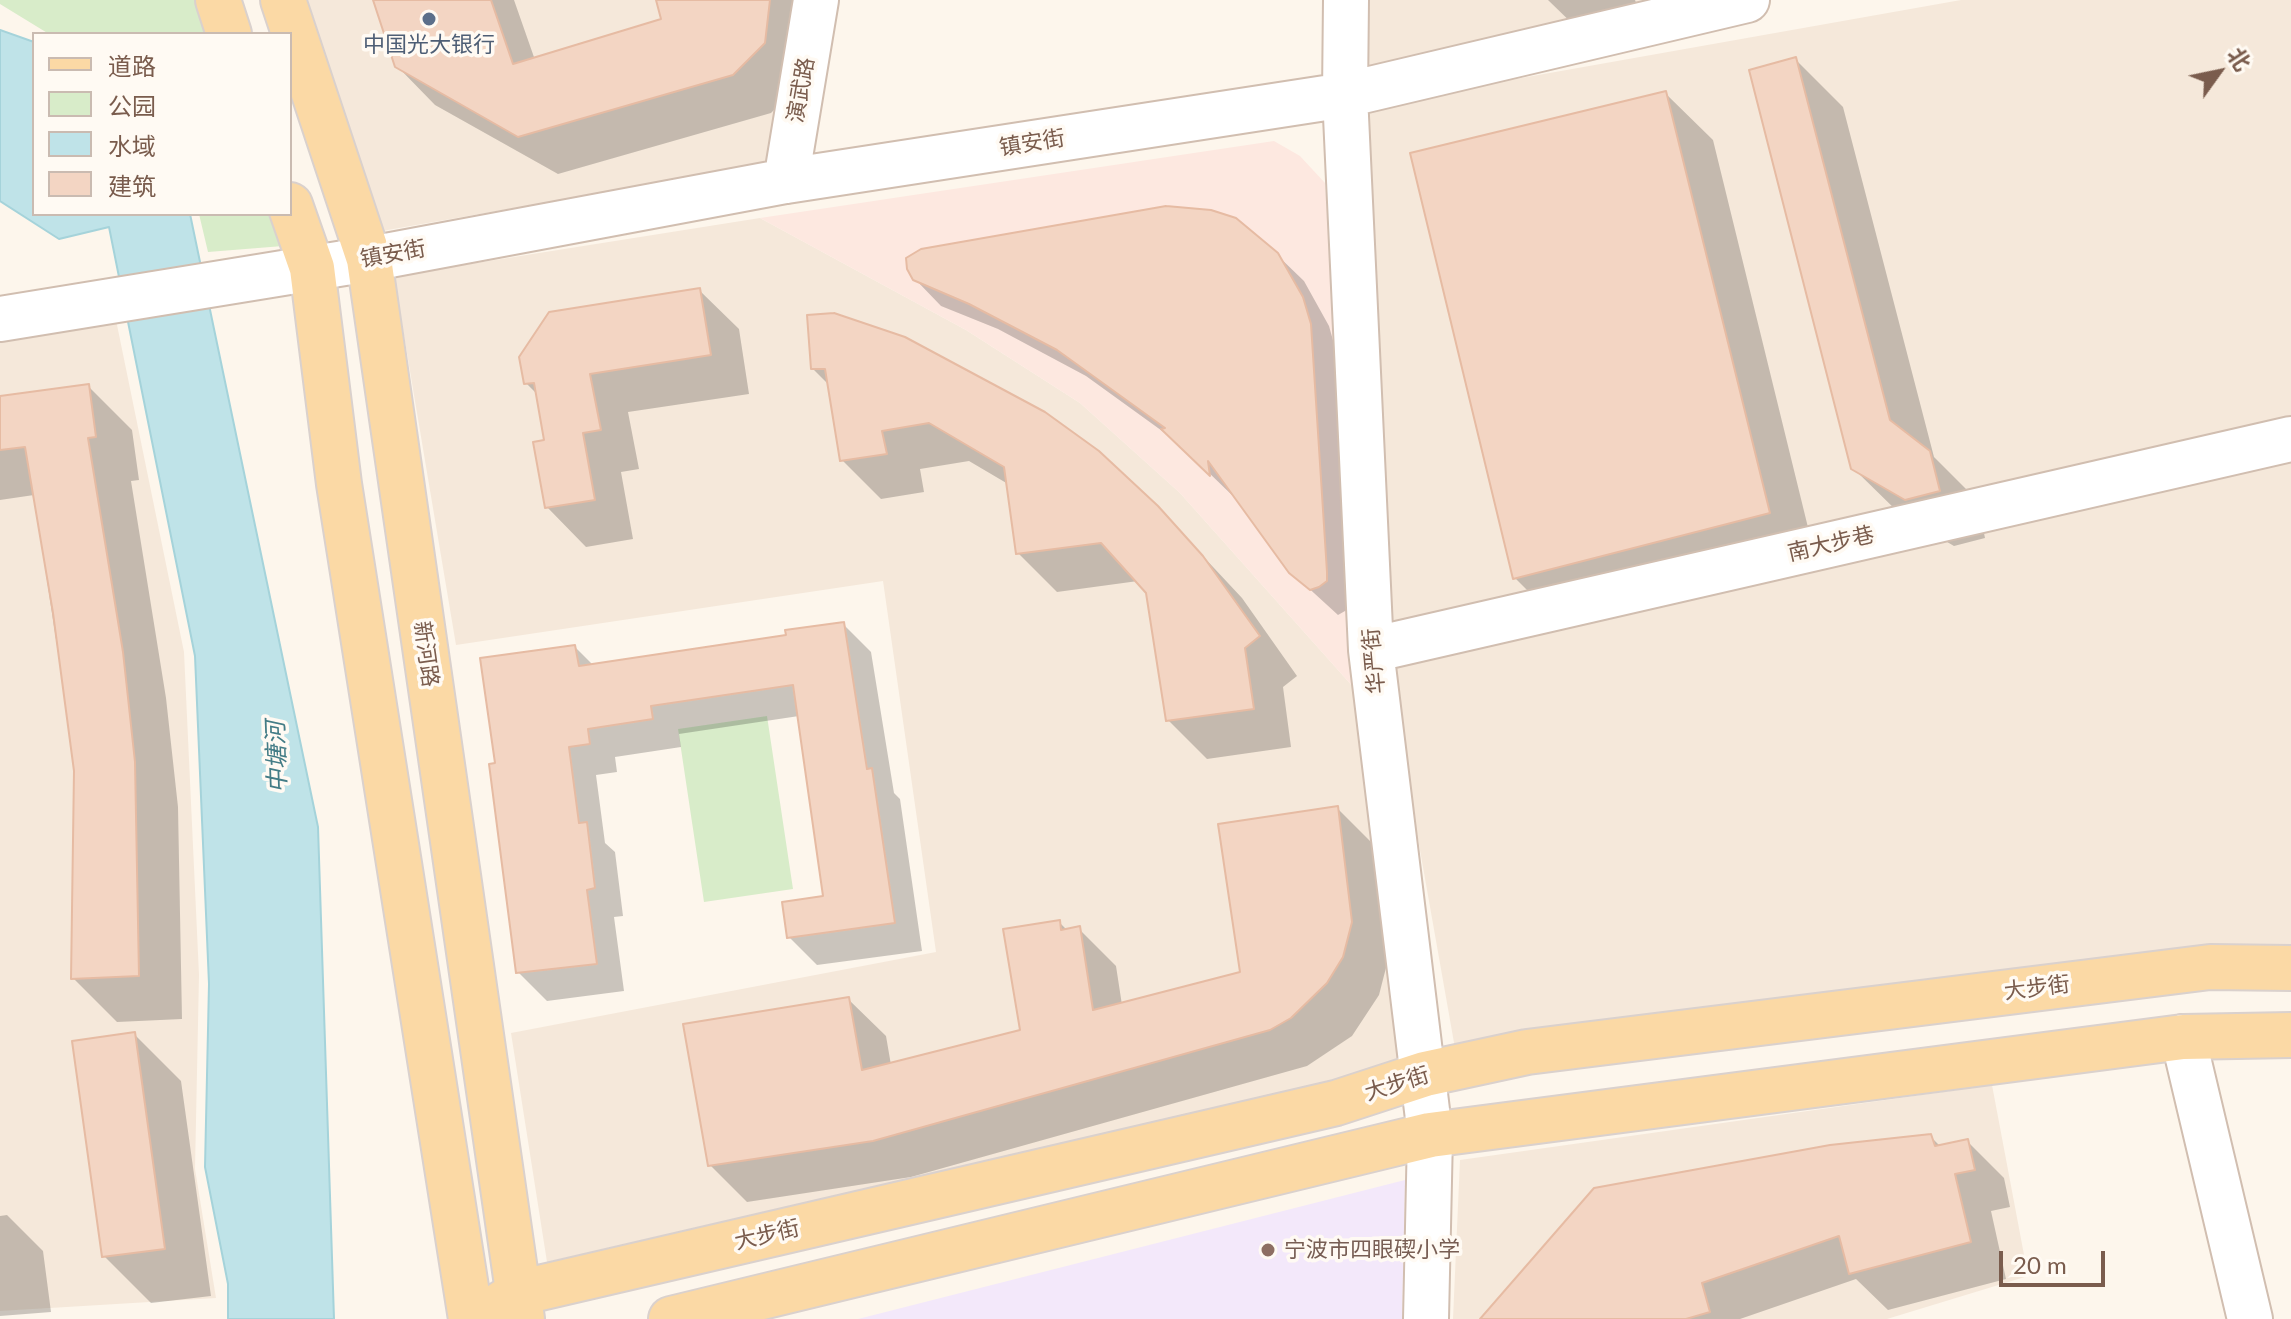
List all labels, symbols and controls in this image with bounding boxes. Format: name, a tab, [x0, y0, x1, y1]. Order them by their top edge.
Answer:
marker: 中国光大银行	[420, 10, 438, 28]
legend	[32, 32, 292, 216]
place label: 中国光大银行	[363, 32, 495, 58]
north arrow	[2179, 32, 2259, 112]
text: 北	[2222, 42, 2257, 75]
text: 道路	[108, 51, 156, 80]
street label: 演武路	[782, 55, 820, 125]
text: 公园	[108, 91, 156, 120]
street label: 镇安街	[997, 125, 1067, 161]
text: 水域	[108, 131, 156, 160]
text: 建筑	[108, 171, 156, 200]
street label: 镇安街	[358, 235, 428, 273]
street label: 南大步巷	[1785, 521, 1877, 567]
street label: 新河路	[408, 619, 444, 689]
street label: 华严街	[1358, 627, 1390, 695]
water label: 中塘河	[261, 721, 293, 793]
street label: 大步街	[2003, 971, 2071, 1005]
street label: 大步街	[1362, 1062, 1432, 1106]
street label: 大步街	[732, 1215, 802, 1255]
scale bar	[2003, 1235, 2109, 1285]
place label: 宁波市四眼碶小学	[1284, 1237, 1460, 1263]
marker: 宁波市四眼碶小学	[1259, 1241, 1277, 1259]
text: 20 m	[2013, 1250, 2067, 1279]

